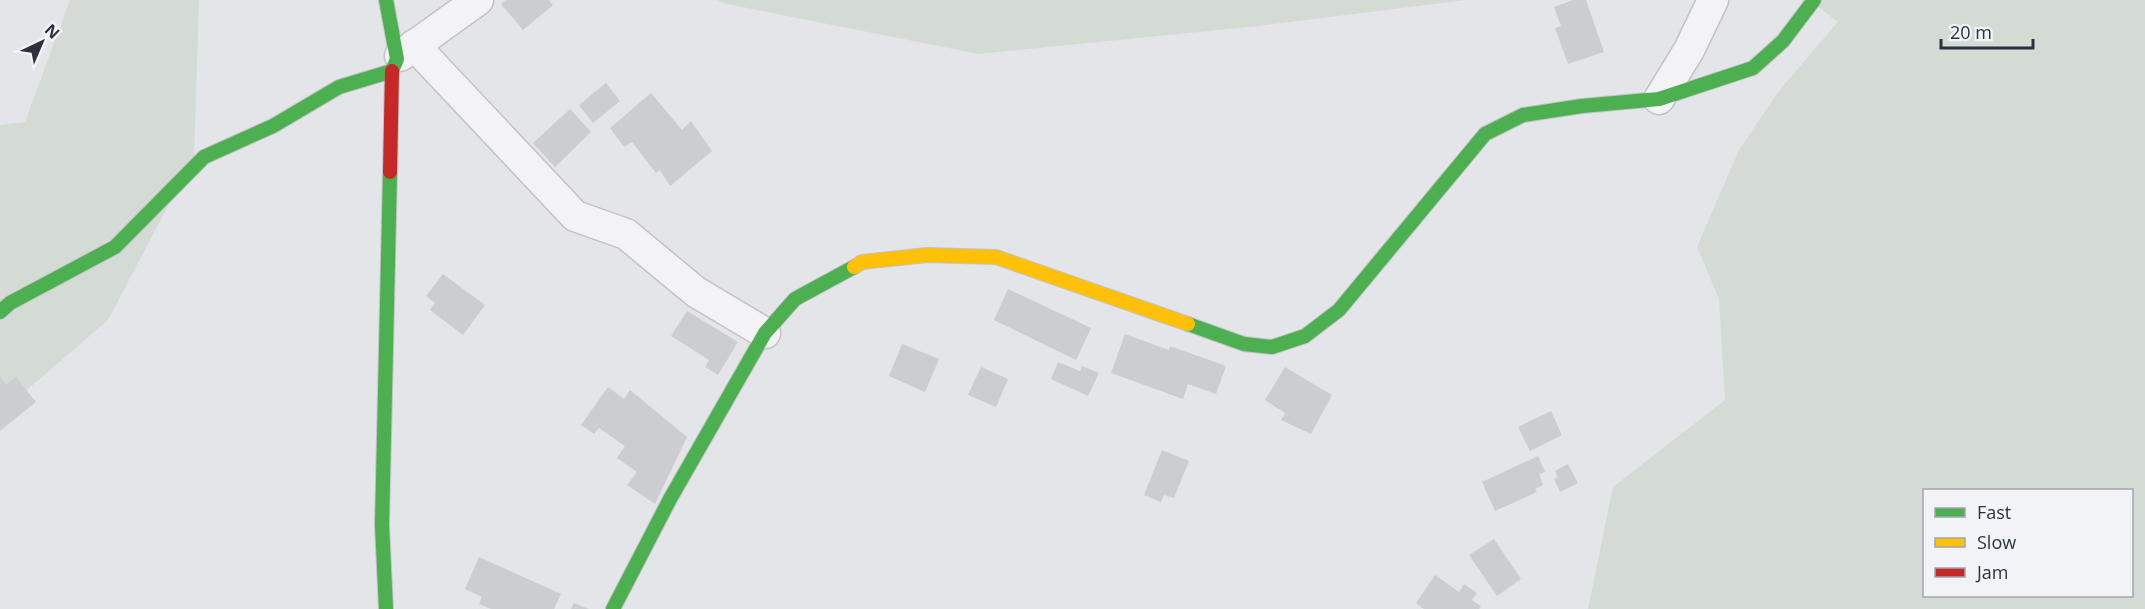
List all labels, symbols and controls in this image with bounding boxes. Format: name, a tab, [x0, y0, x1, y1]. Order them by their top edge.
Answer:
north arrow	[12, 12, 72, 72]
scale bar	[1941, 12, 2032, 50]
text: N	[40, 19, 65, 44]
text: 20 m	[1950, 20, 1992, 44]
legend	[1923, 489, 2133, 597]
text: Fast	[1977, 500, 2011, 524]
text: Slow	[1977, 530, 2016, 554]
text: Jam	[1975, 560, 2009, 584]

